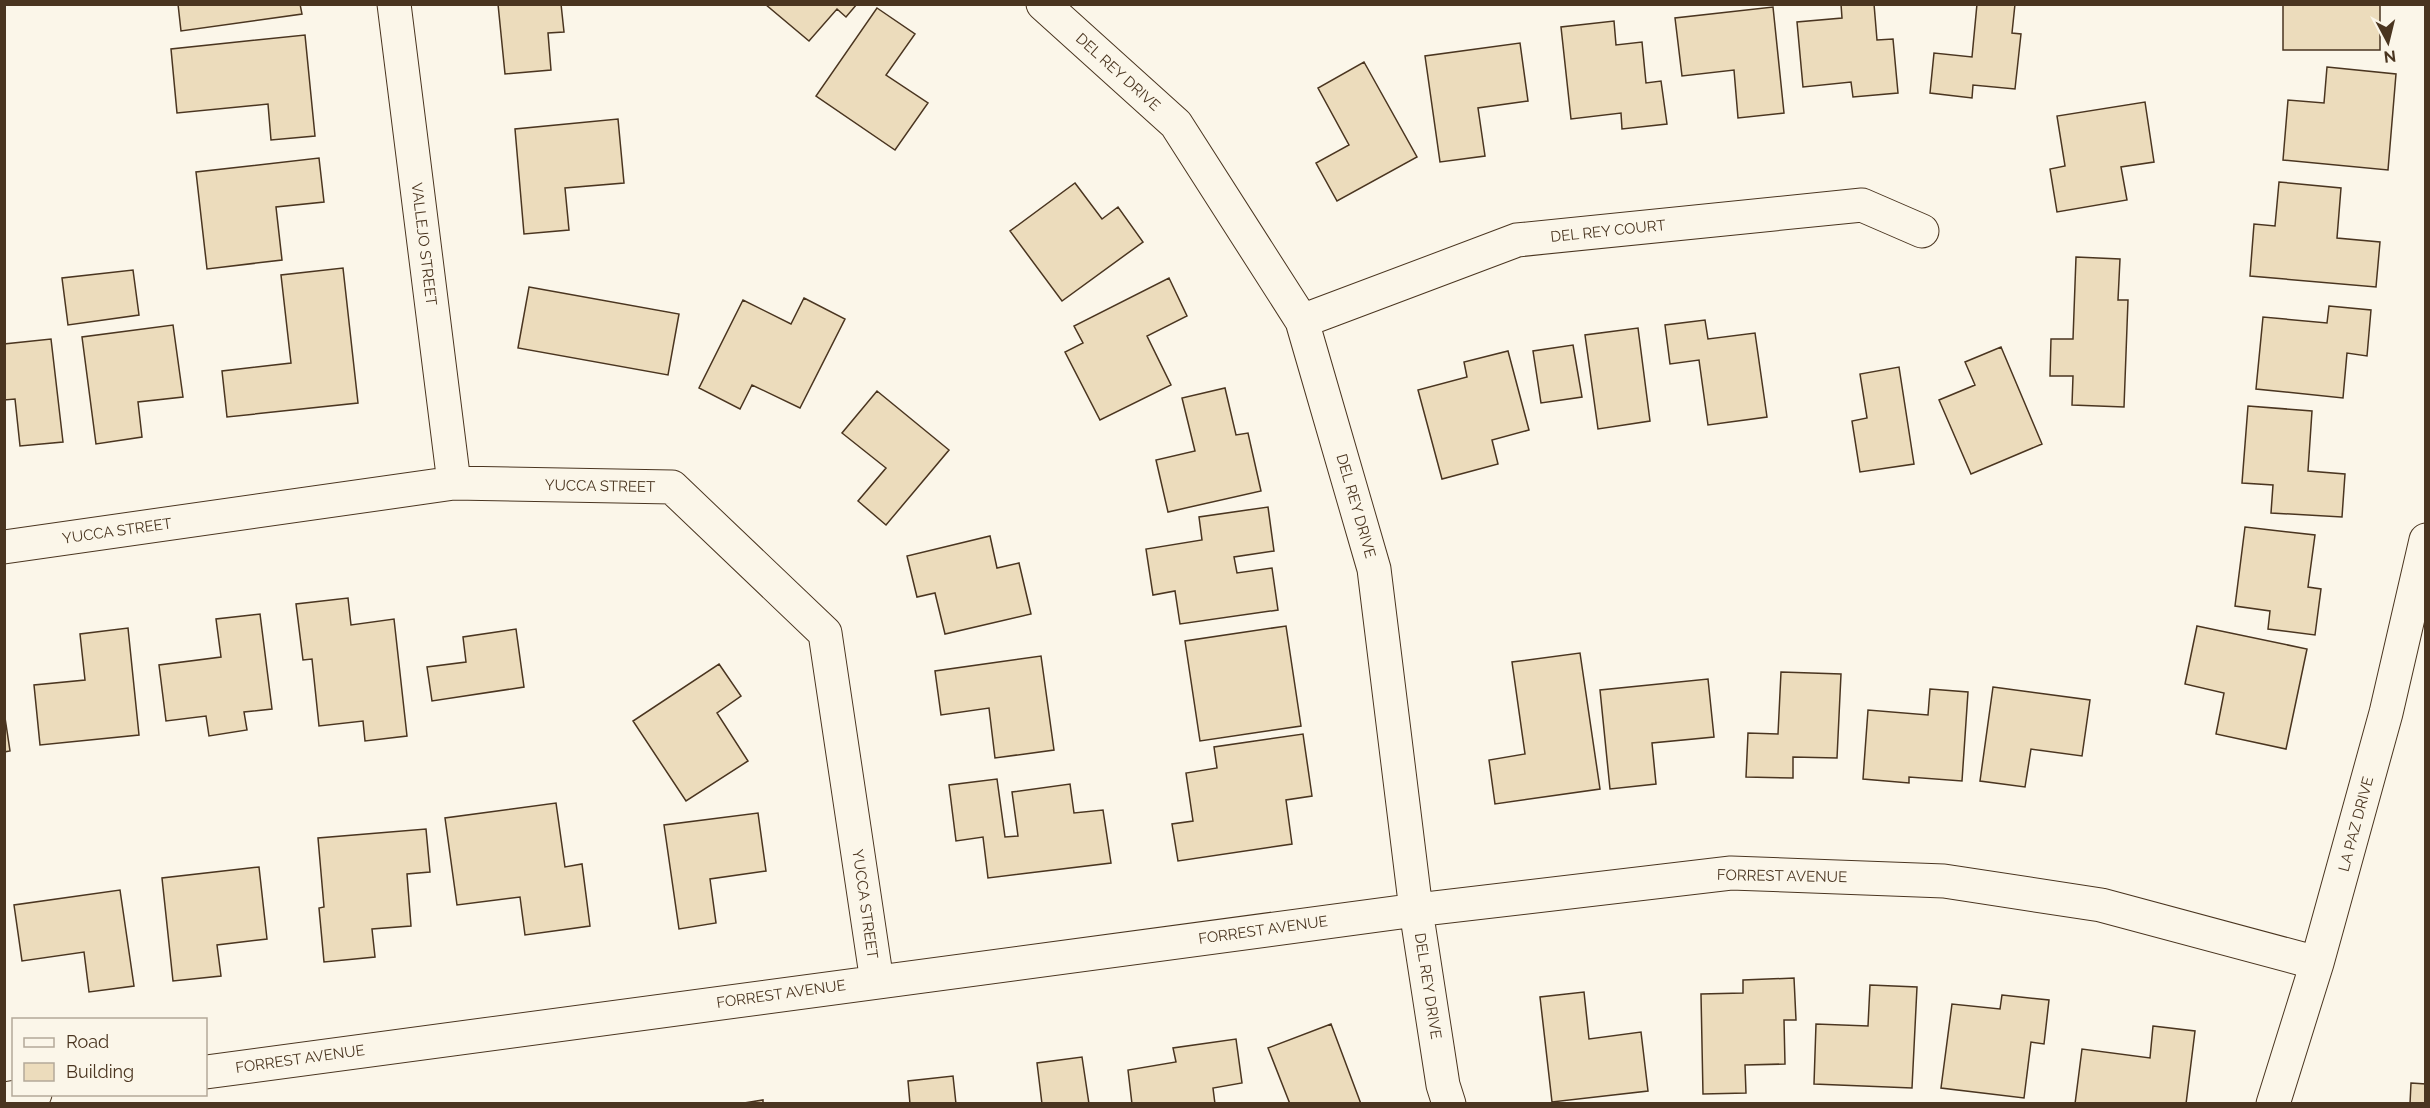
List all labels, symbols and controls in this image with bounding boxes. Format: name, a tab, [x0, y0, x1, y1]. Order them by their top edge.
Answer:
north arrow	[2358, 12, 2418, 72]
street label: DEL REY DRIVE	[1072, 29, 1164, 115]
text: N	[2383, 46, 2397, 67]
street label: VALLEJO STREET	[408, 181, 440, 307]
street label: DEL REY COURT	[1550, 216, 1666, 246]
street label: DEL REY DRIVE	[1333, 452, 1379, 560]
street label: YUCCA STREET	[545, 476, 655, 496]
street label: YUCCA STREET	[61, 514, 173, 548]
street label: LA PAZ DRIVE	[2335, 774, 2377, 874]
street label: YUCCA STREET	[848, 848, 882, 960]
street label: FORREST AVENUE	[1717, 866, 1847, 886]
street label: FORREST AVENUE	[1197, 912, 1329, 948]
street label: DEL REY DRIVE	[1411, 931, 1445, 1041]
street label: FORREST AVENUE	[715, 976, 847, 1012]
legend	[12, 1018, 207, 1096]
text: Road	[66, 1031, 109, 1052]
street label: FORREST AVENUE	[234, 1041, 366, 1077]
text: Building	[66, 1061, 134, 1082]

